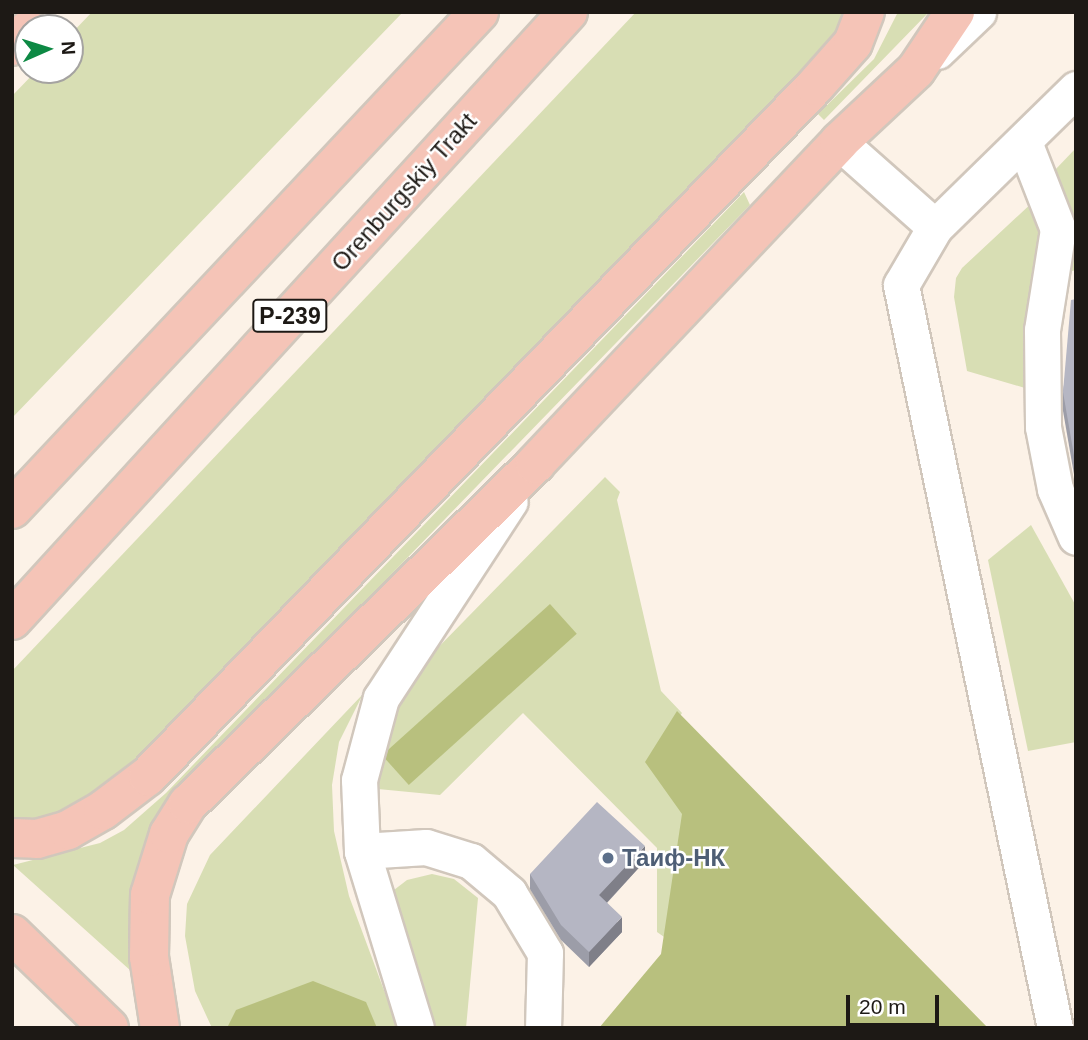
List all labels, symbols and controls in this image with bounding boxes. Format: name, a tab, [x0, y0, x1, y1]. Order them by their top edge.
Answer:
north arrow	[14, 14, 84, 84]
text: N	[58, 41, 79, 55]
street label: Orenburgskiy Trakt	[325, 107, 483, 277]
road number: Р-239	[252, 296, 328, 336]
place label: Таиф-НК	[622, 844, 725, 872]
marker: Таиф-НК	[600, 850, 616, 866]
scale bar	[850, 981, 943, 1025]
text: 20 m	[859, 995, 906, 1018]

